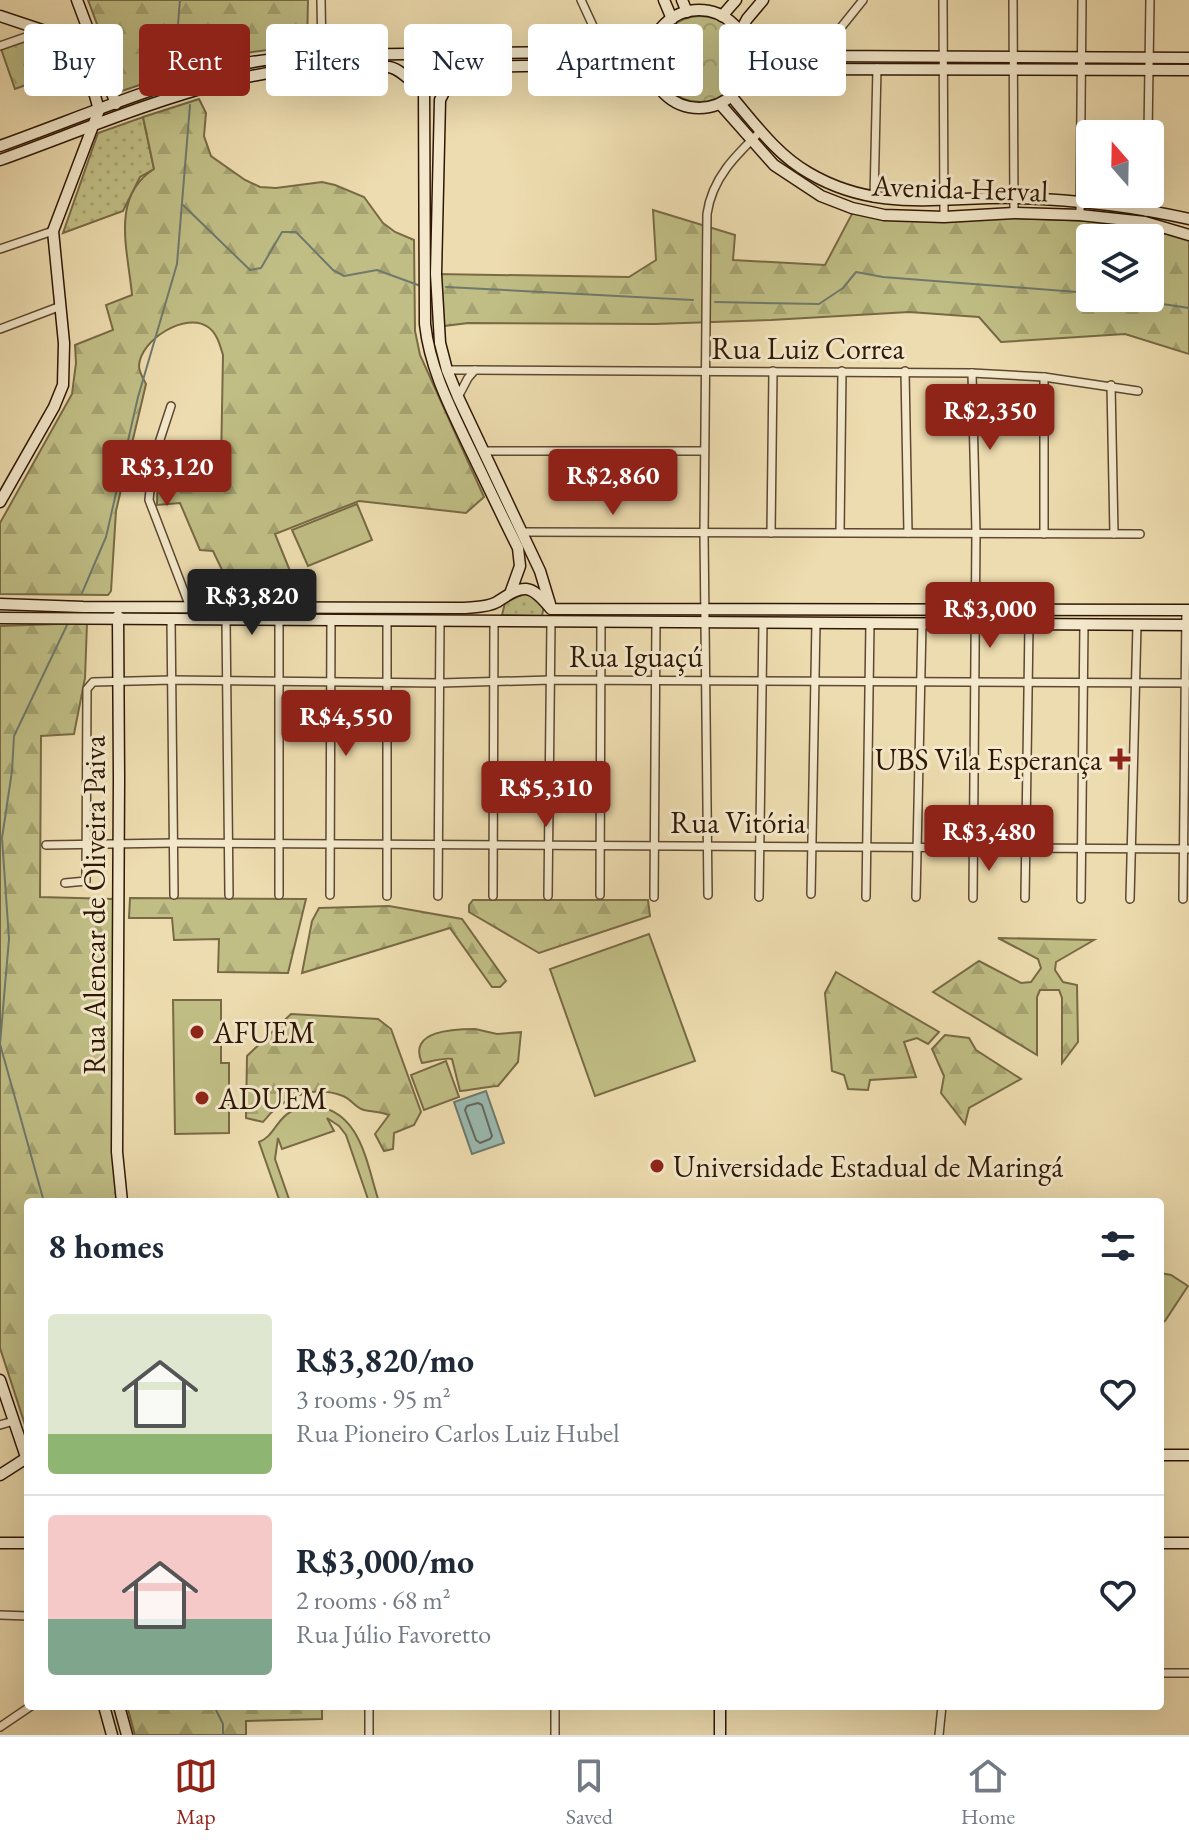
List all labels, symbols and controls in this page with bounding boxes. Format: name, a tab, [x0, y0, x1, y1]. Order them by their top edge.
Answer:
chip: Buy	[24, 24, 123, 96]
chip: Rent	[139, 24, 250, 96]
chip: Filters	[266, 24, 388, 96]
chip: New	[404, 24, 512, 96]
chip: Apartment	[528, 24, 703, 96]
chip: House	[719, 24, 846, 96]
north arrow	[1076, 120, 1164, 208]
map controls	[1076, 120, 1164, 312]
street label: Avenida Herval	[870, 165, 1049, 211]
button: layers	[1076, 224, 1164, 312]
street label: Rua Luiz Correa	[711, 329, 905, 368]
pin: R$2,350	[916, 384, 1064, 452]
text: R$2,350	[943, 393, 1037, 427]
pin: R$3,120	[93, 440, 241, 508]
text: R$3,120	[120, 449, 214, 483]
pin: R$2,860	[539, 449, 687, 517]
text: R$2,860	[566, 458, 660, 492]
pin: R$3,820	[178, 569, 326, 637]
text: R$3,820	[205, 578, 299, 612]
pin: R$3,000	[916, 582, 1064, 650]
text: R$3,000	[943, 591, 1037, 625]
street label: Rua Iguaçú	[569, 637, 703, 676]
pin: R$4,550	[272, 690, 420, 758]
text: R$4,550	[299, 699, 393, 733]
street label: Rua Alencar de Oliveira Paiva	[75, 735, 114, 1075]
place label: UBS Vila Esperança	[875, 740, 1102, 779]
marker: UBS Vila Esperança	[1109, 748, 1131, 770]
pin: R$5,310	[472, 761, 620, 829]
text: R$5,310	[499, 770, 593, 804]
street label: Rua Vitória	[670, 803, 806, 842]
pin: R$3,480	[915, 805, 1063, 873]
text: R$3,480	[942, 814, 1036, 848]
place label: AFUEM	[212, 1013, 315, 1052]
marker: AFUEM	[188, 1023, 206, 1041]
place label: ADUEM	[217, 1079, 327, 1118]
marker: ADUEM	[193, 1089, 211, 1107]
place label: Universidade Estadual de Maringá	[673, 1147, 1063, 1186]
marker: Universidade Estadual de Maringá	[648, 1157, 666, 1175]
text: 8 homes	[48, 1224, 164, 1268]
icon: filters	[1096, 1224, 1140, 1268]
text: R$3,820/mo	[296, 1338, 474, 1382]
icon: home	[112, 1346, 208, 1442]
icon: heart	[1096, 1372, 1140, 1416]
text: 3 rooms · 95 m²	[296, 1382, 451, 1416]
text: Rua Pioneiro Carlos Luiz Hubel	[296, 1416, 619, 1450]
text: R$3,000/mo	[296, 1539, 474, 1583]
icon: home	[112, 1547, 208, 1643]
icon: heart	[1096, 1573, 1140, 1617]
text: 2 rooms · 68 m²	[296, 1583, 451, 1617]
text: Rua Júlio Favoretto	[296, 1617, 491, 1651]
tab: Map	[174, 1754, 218, 1831]
tab: Saved	[566, 1754, 613, 1831]
tab: Home	[961, 1754, 1015, 1831]

